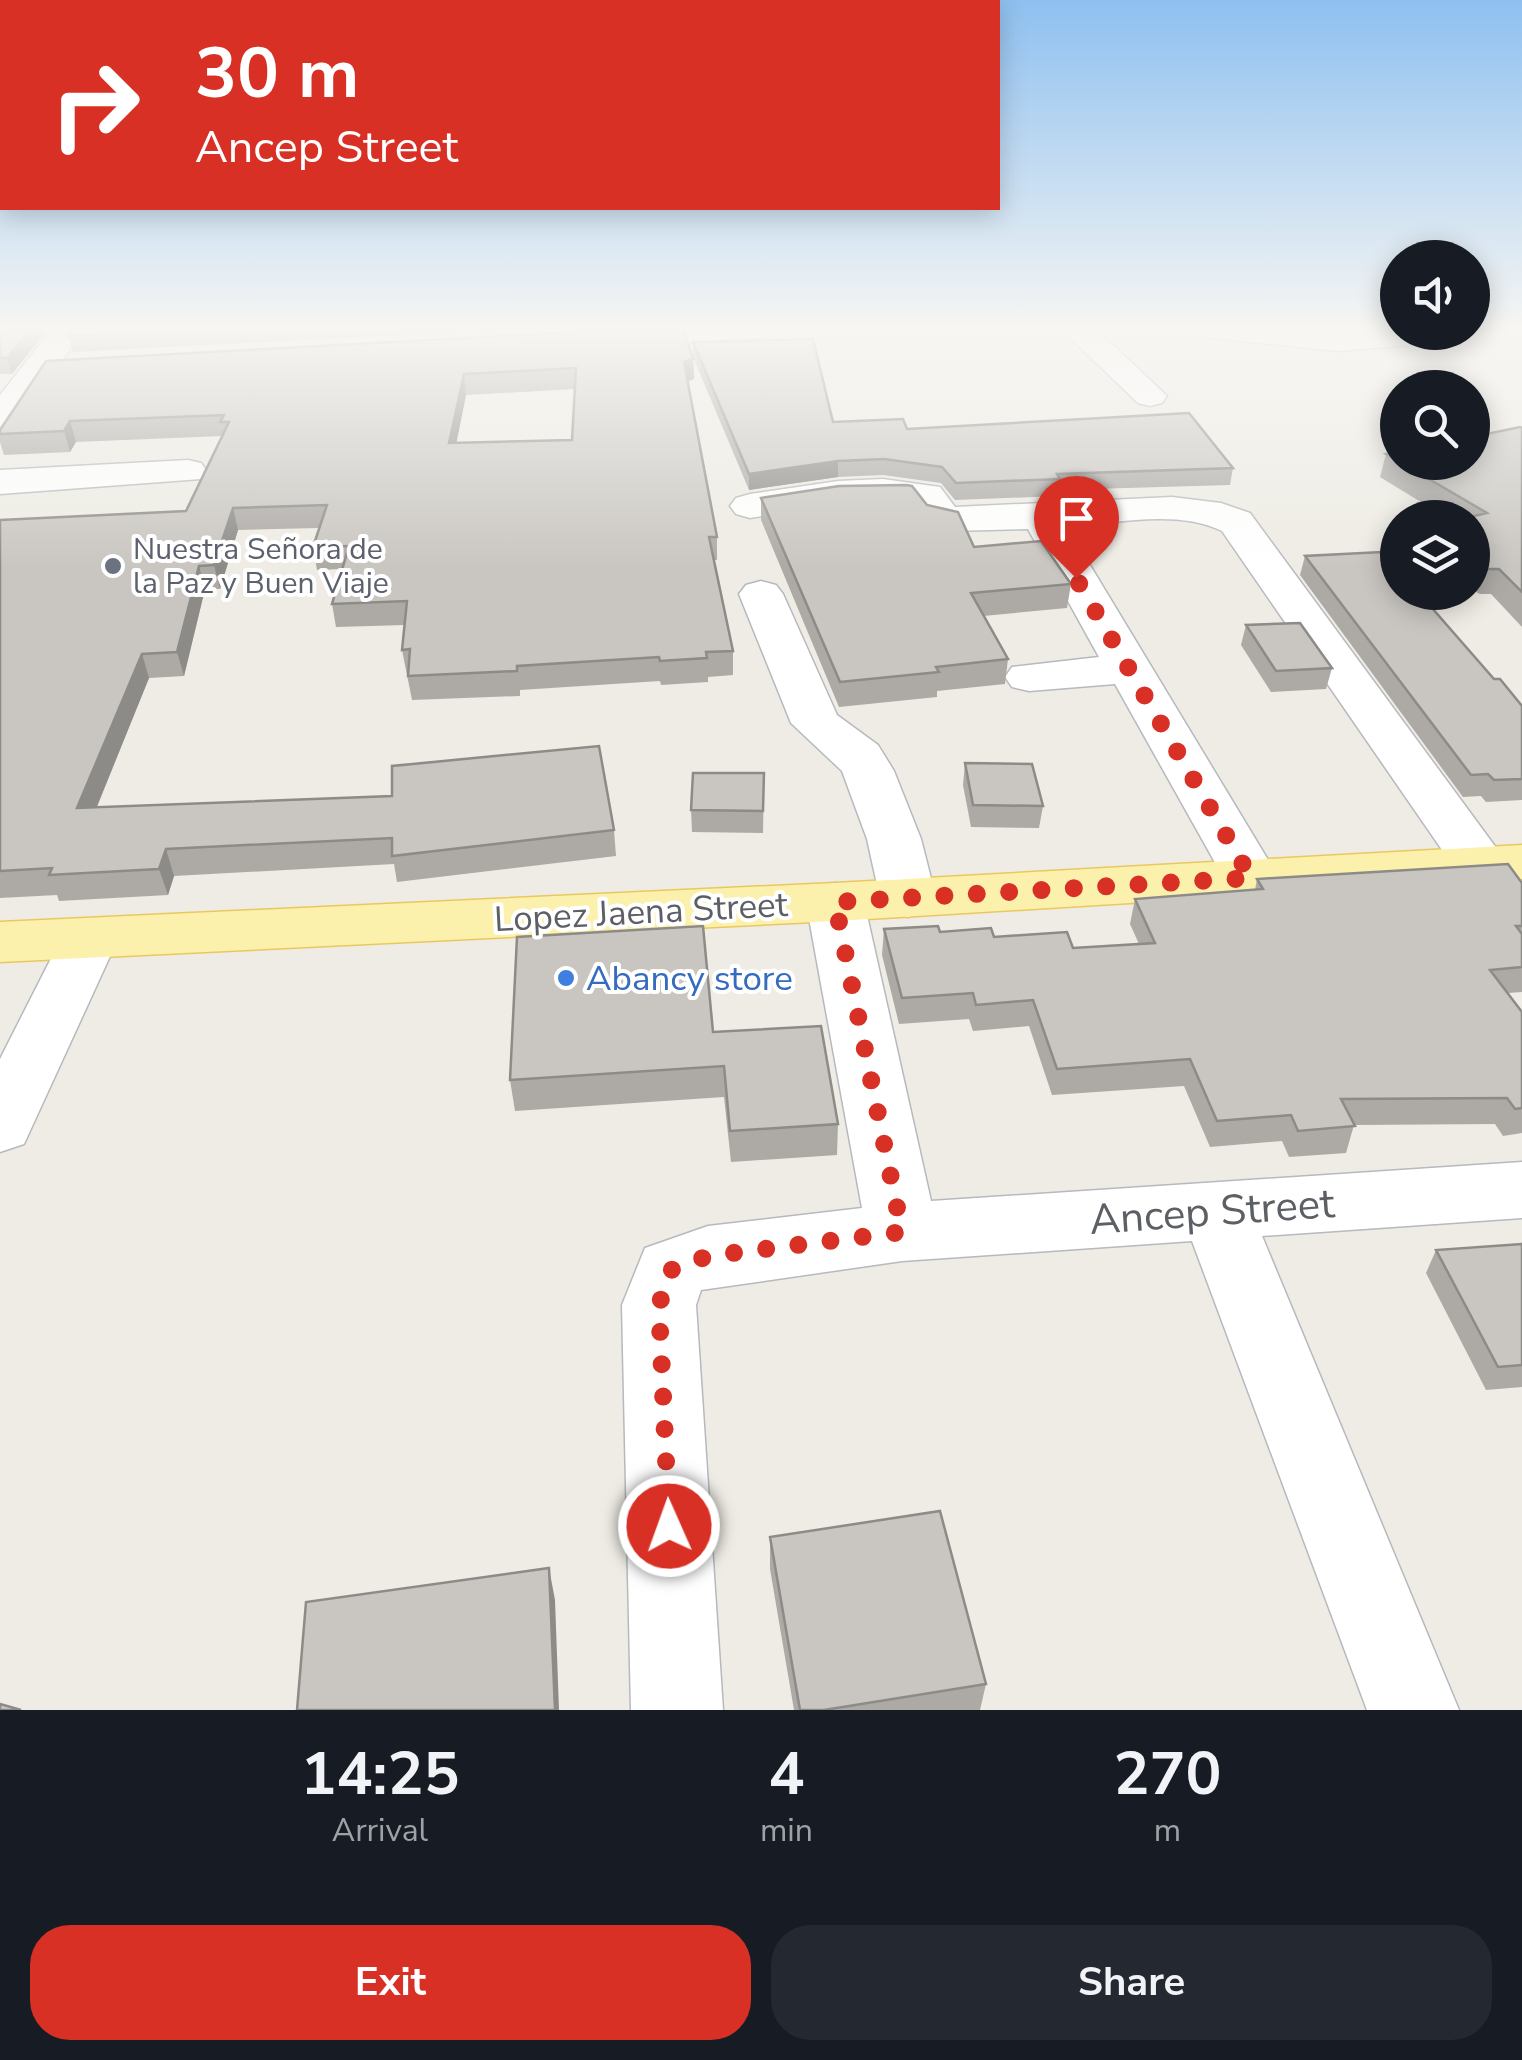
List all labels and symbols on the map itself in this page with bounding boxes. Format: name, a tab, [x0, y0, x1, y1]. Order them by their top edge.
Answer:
pin	[1034, 476, 1119, 579]
place label: Nuestra Señora de la Paz y Buen Viaje	[133, 529, 389, 604]
marker: Nuestra Señora de la Paz y Buen Viaje	[102, 555, 124, 577]
street label: Lopez Jaena Street	[493, 881, 790, 943]
place label: Abancy store	[586, 955, 793, 1002]
marker: Abancy store	[555, 967, 577, 989]
street label: Ancep Street	[1087, 1175, 1337, 1249]
position arrow	[617, 1474, 721, 1578]

